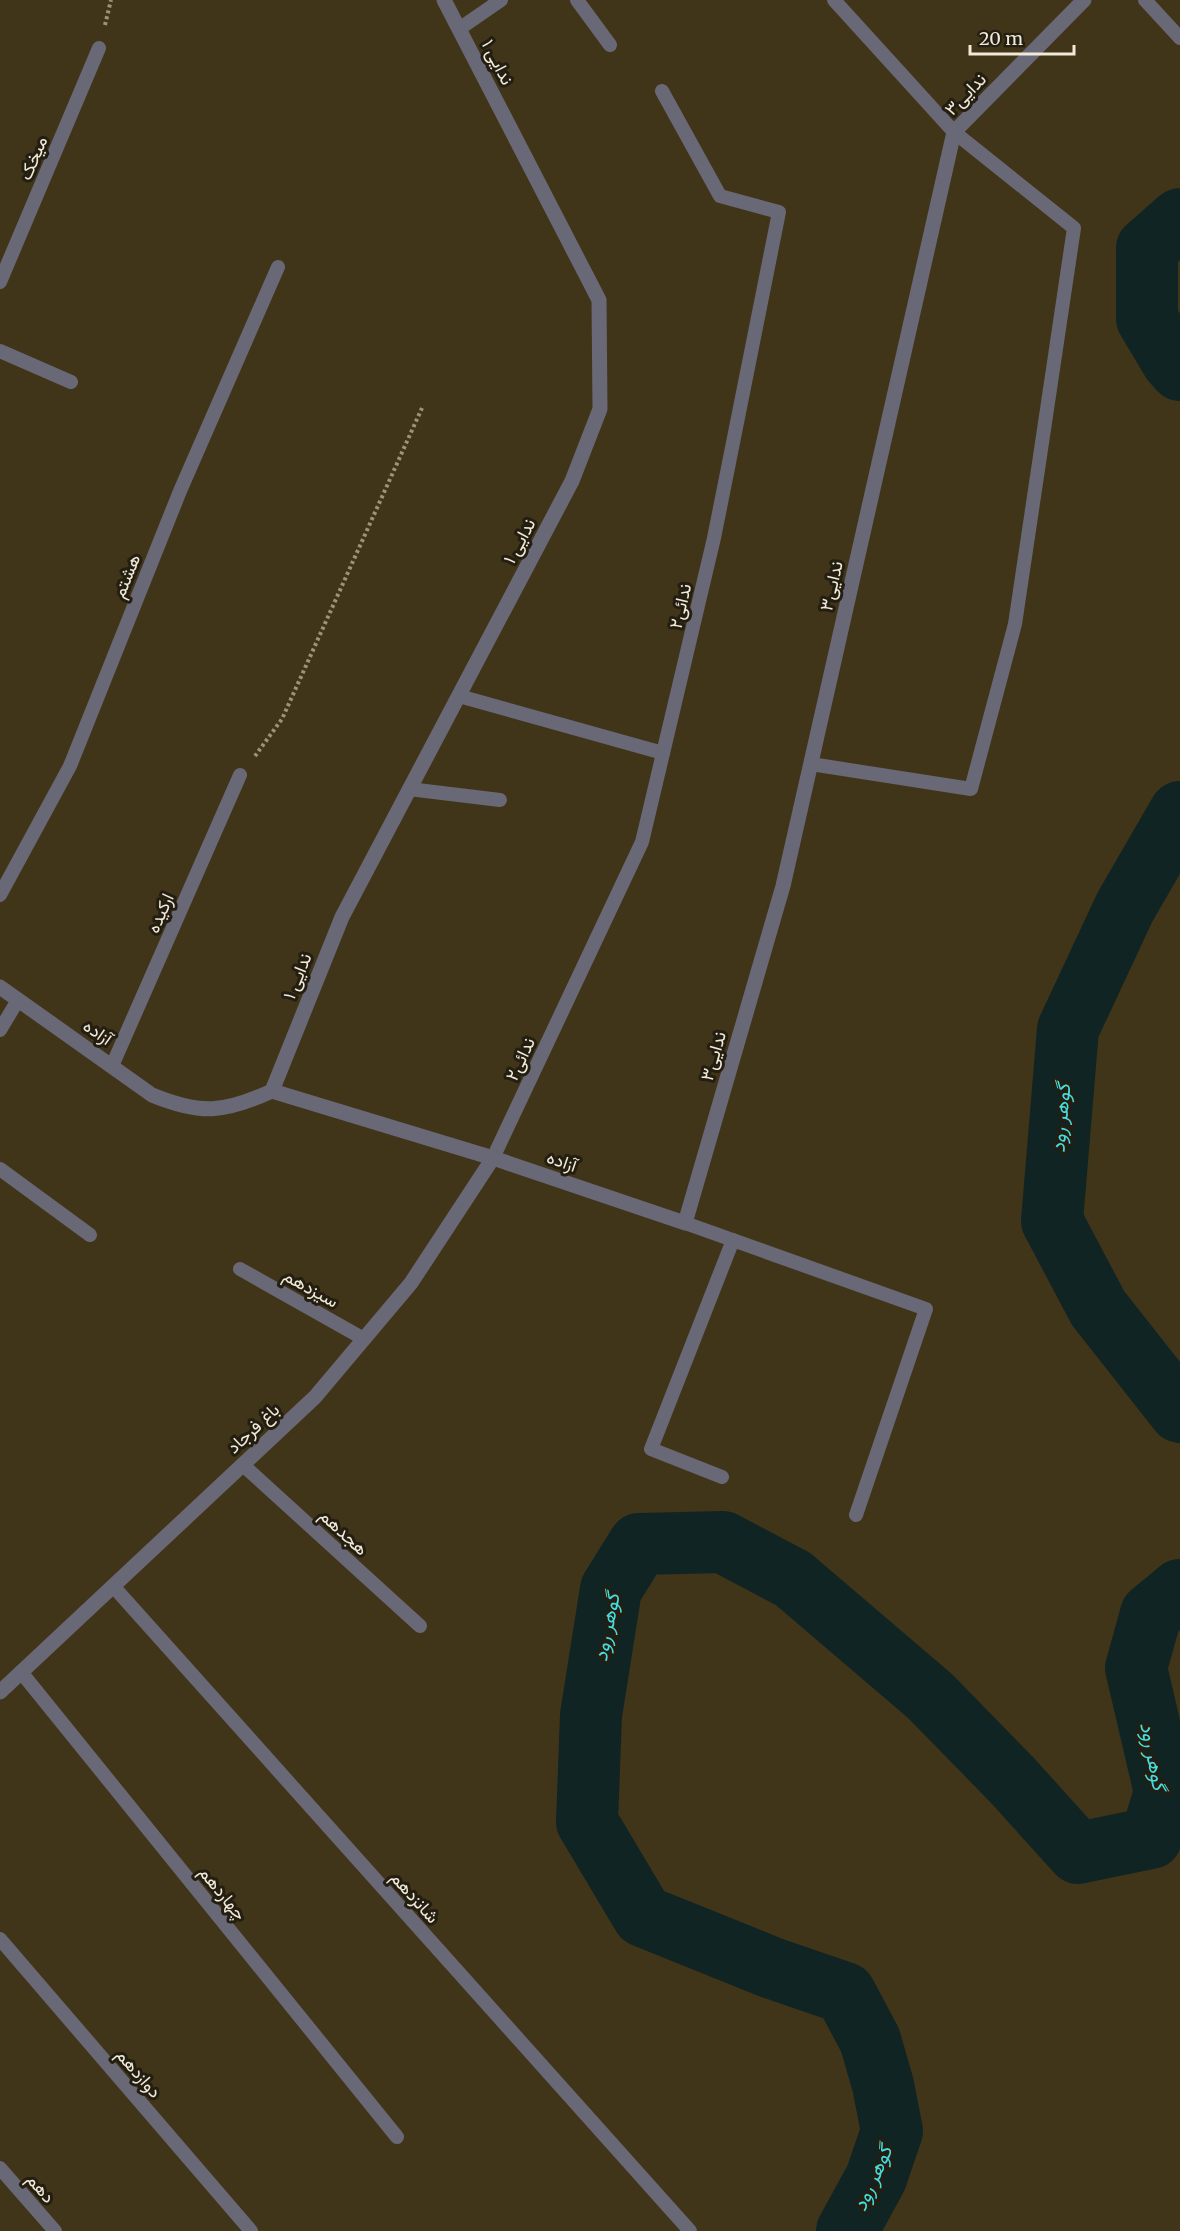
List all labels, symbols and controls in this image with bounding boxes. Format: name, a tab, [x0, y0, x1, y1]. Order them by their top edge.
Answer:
scale bar	[970, 18, 1074, 56]
text: 20 m	[979, 27, 1023, 50]
street label: ندایی ۱	[477, 35, 519, 89]
street label: ندایی۳	[939, 68, 991, 120]
street label: میخک	[14, 133, 52, 183]
street label: ندایی ۱	[498, 514, 540, 568]
street label: هشتم	[107, 551, 146, 602]
street label: ندایی۳	[814, 559, 848, 613]
street label: ندائی۲	[664, 581, 696, 631]
street label: ارکیده	[141, 890, 179, 936]
street label: ندایی ۱	[277, 949, 317, 1003]
street label: آزاده	[79, 1014, 118, 1051]
street label: ندایی۳	[695, 1029, 731, 1083]
street label: ندائی۲	[500, 1034, 540, 1084]
water label: گوهر رود	[1045, 1079, 1077, 1153]
street label: آزاده	[544, 1145, 582, 1177]
street label: سیزدهم	[279, 1264, 343, 1313]
street label: باغ فرجاد	[222, 1398, 285, 1459]
street label: هجدهم	[314, 1504, 373, 1561]
water label: گوهر رود	[587, 1587, 627, 1663]
water label: گوهر رود	[1134, 1720, 1174, 1796]
street label: چهاردهم	[193, 1861, 252, 1925]
street label: شانزدهم	[385, 1866, 444, 1928]
street label: دوازدهم	[111, 2044, 167, 2103]
water label: گوهر رود	[847, 2138, 900, 2215]
street label: دهم	[21, 2168, 60, 2208]

